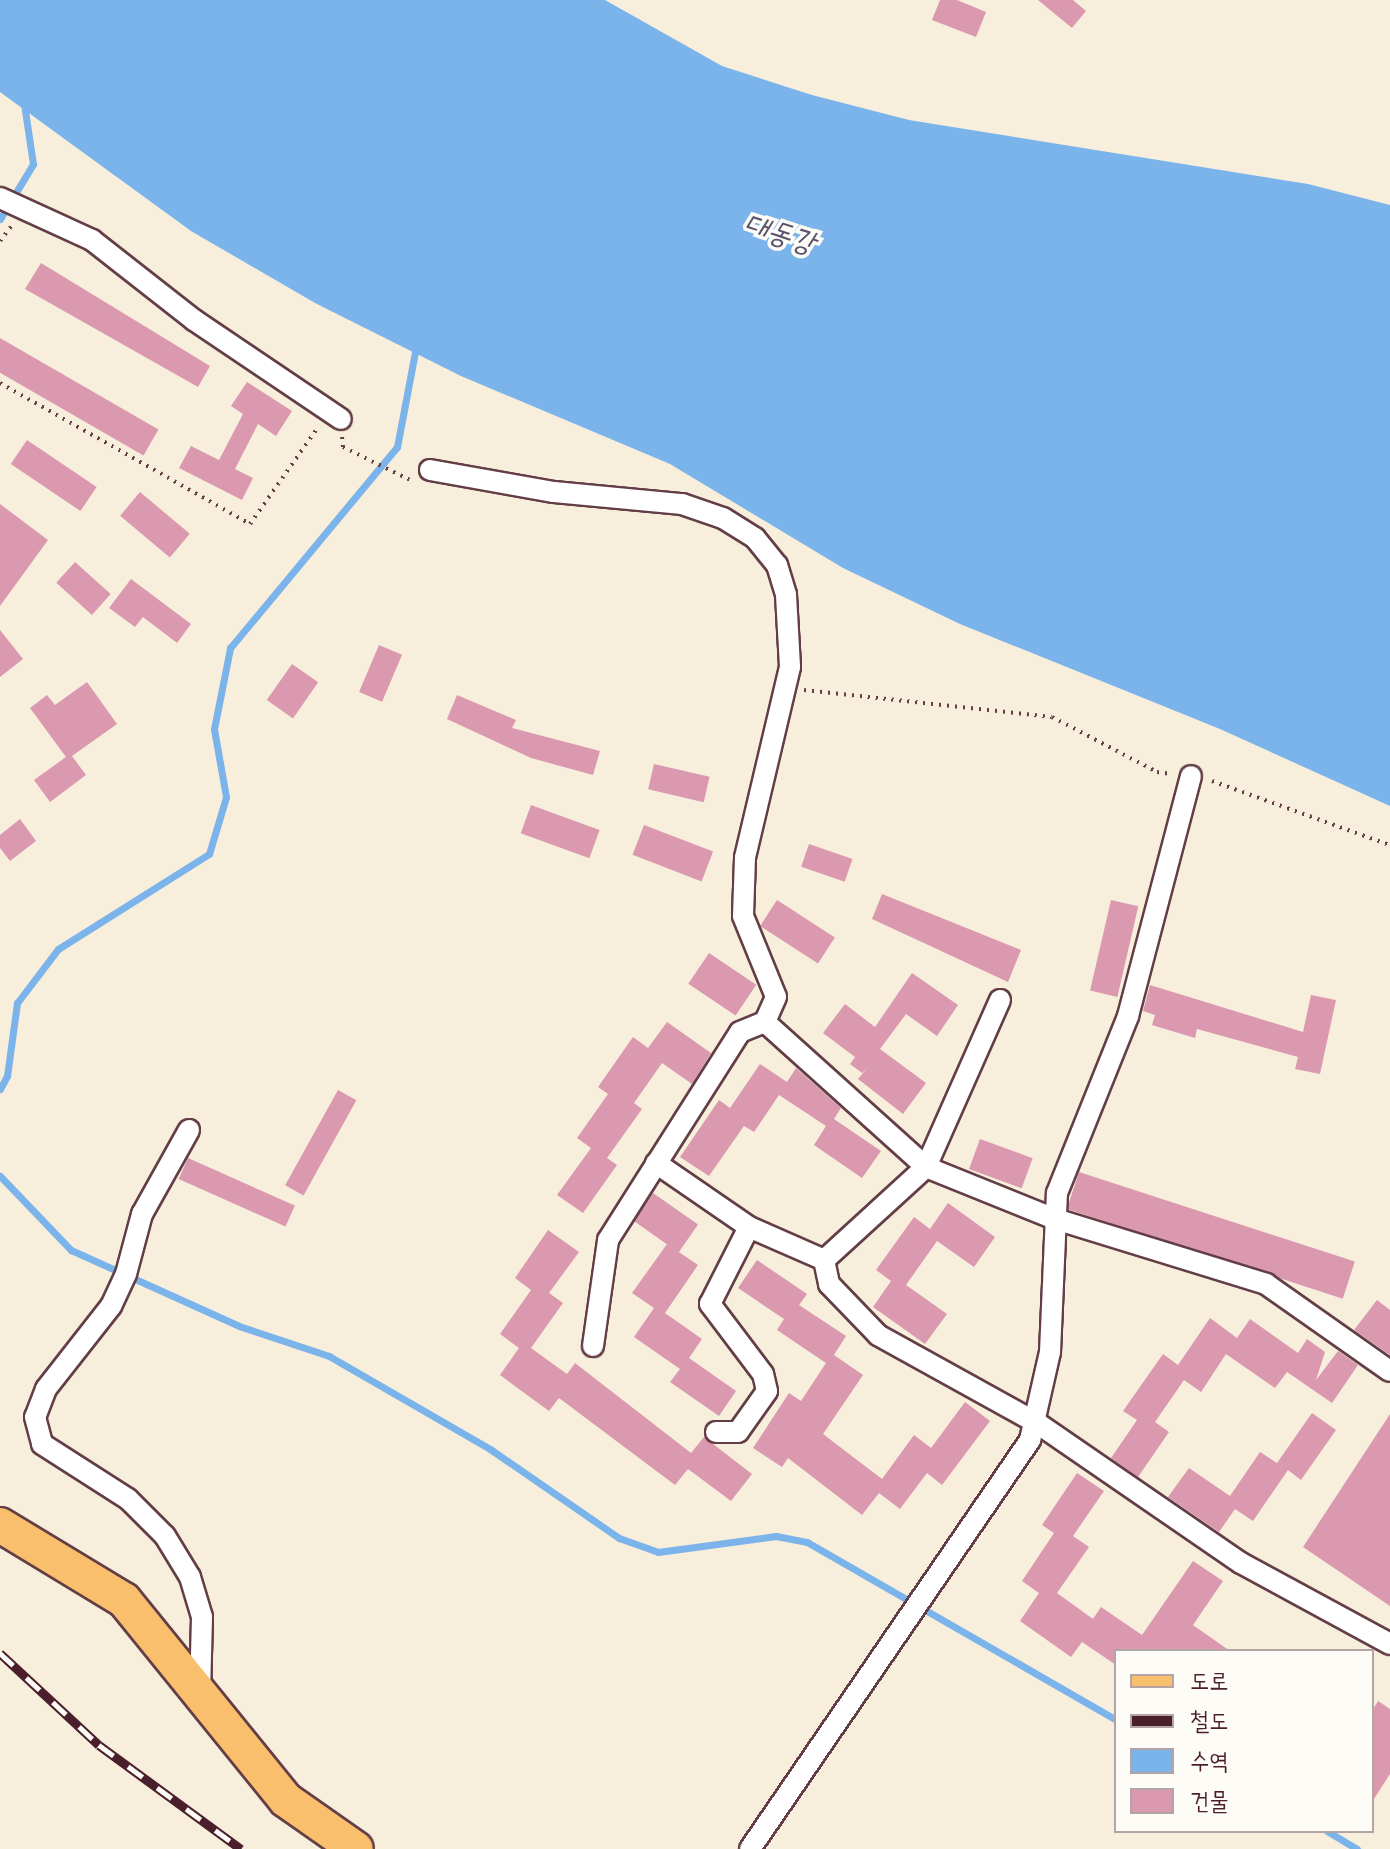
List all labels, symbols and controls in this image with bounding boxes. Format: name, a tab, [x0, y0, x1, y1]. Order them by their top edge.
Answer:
water label: 대동강	[740, 205, 820, 261]
legend	[1114, 1649, 1374, 1833]
text: 도로	[1190, 1666, 1229, 1696]
text: 철도	[1190, 1706, 1229, 1736]
text: 수역	[1190, 1746, 1229, 1776]
text: 건물	[1190, 1786, 1229, 1816]

